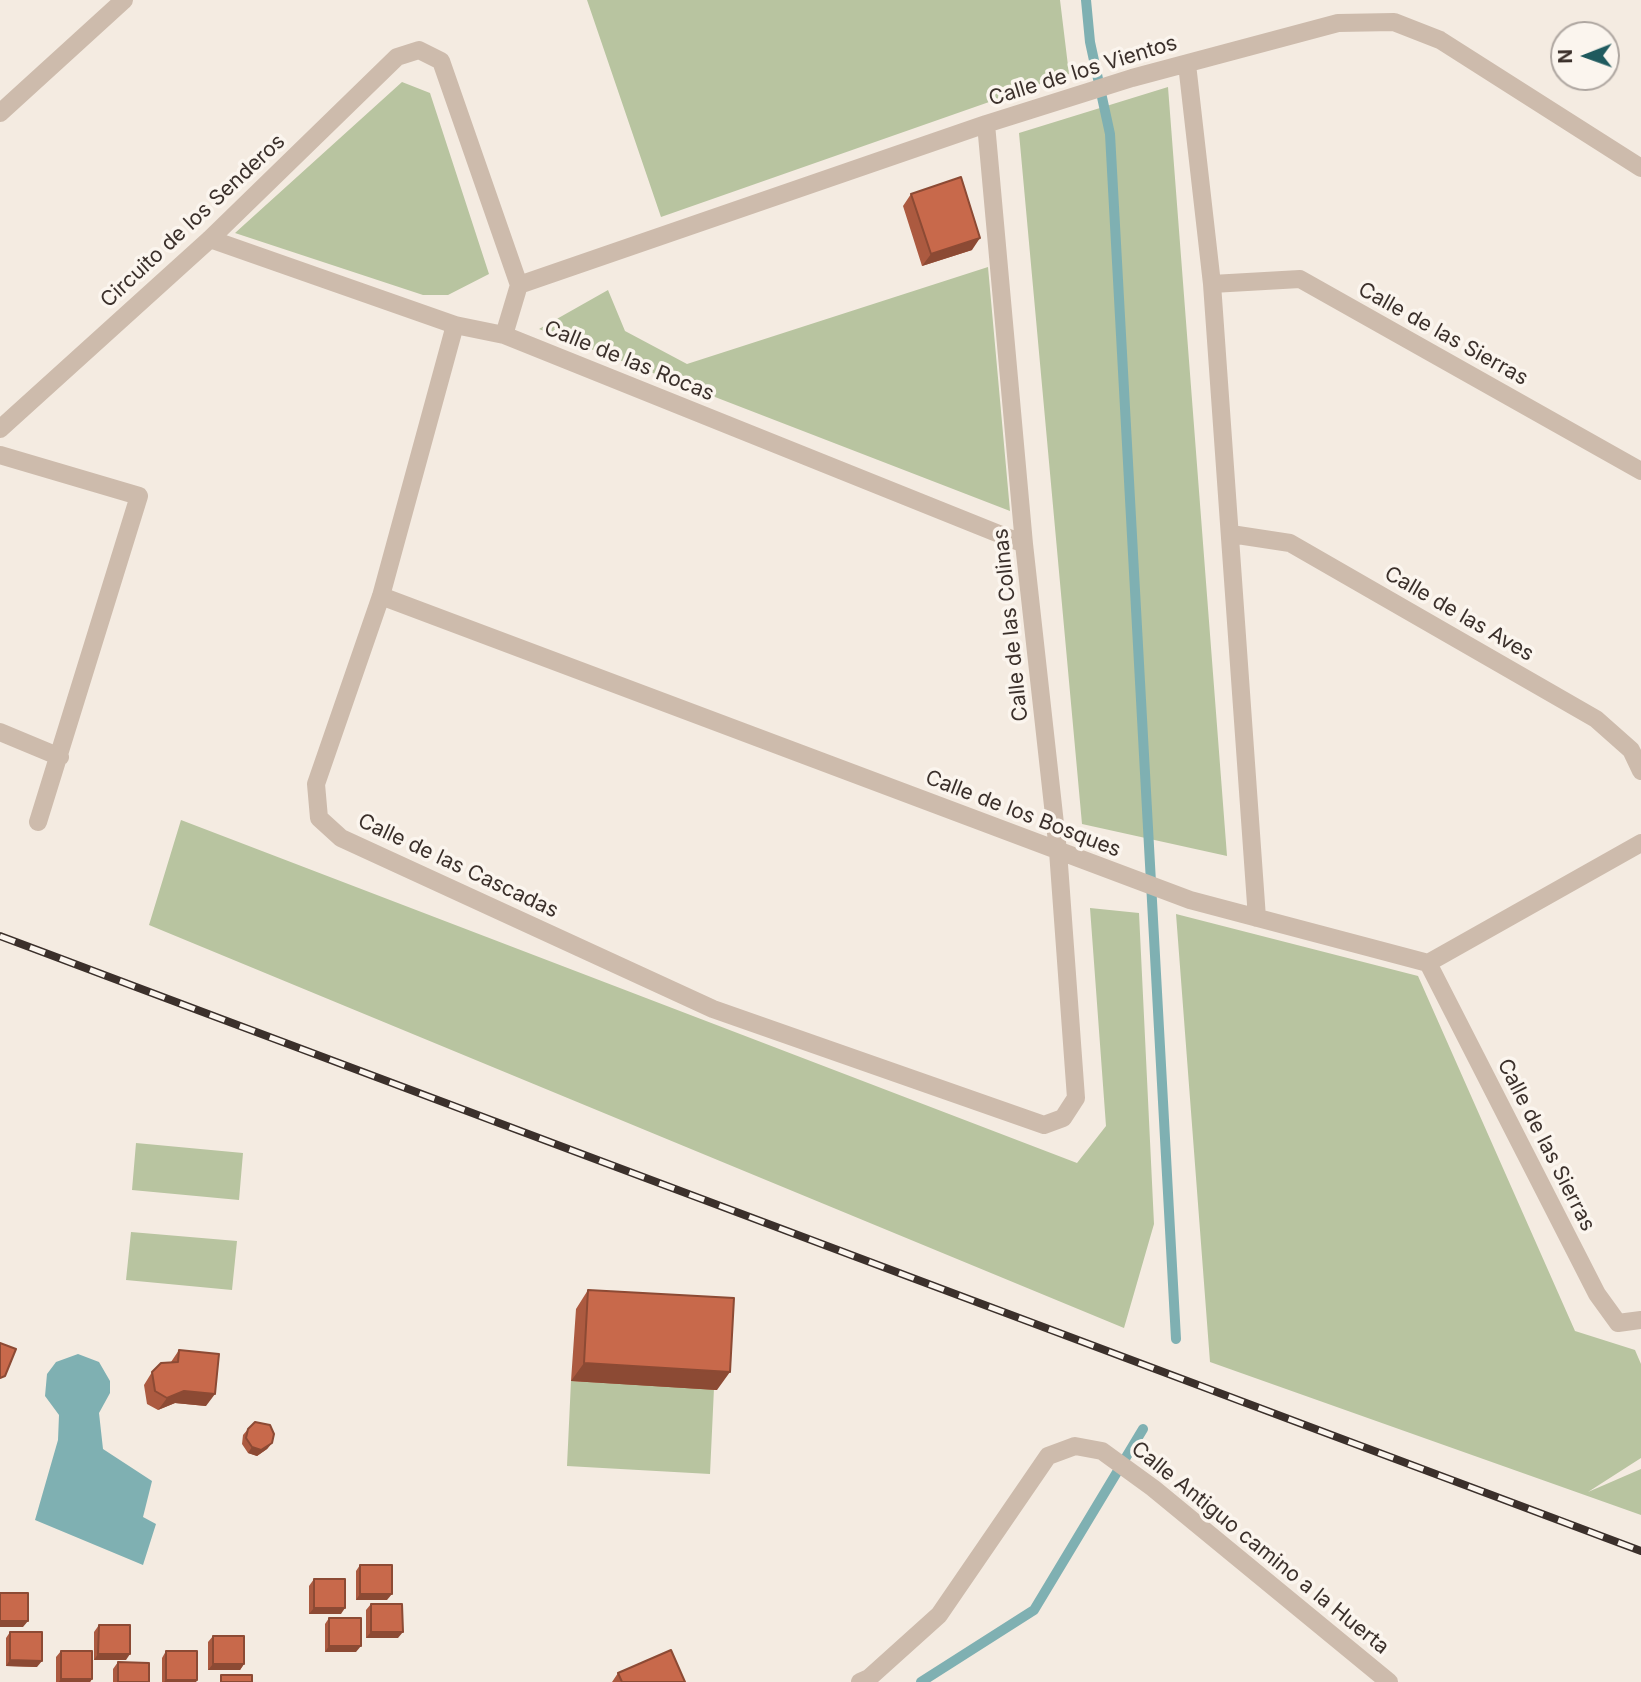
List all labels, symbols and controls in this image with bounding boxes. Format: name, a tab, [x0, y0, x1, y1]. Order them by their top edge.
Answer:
north arrow	[1550, 21, 1620, 91]
street label: Calle de los Vientos	[986, 30, 1180, 112]
text: N	[1554, 49, 1577, 64]
street label: Circuito de los Senderos	[96, 129, 290, 313]
street label: Calle de las Sierras	[1354, 277, 1532, 391]
street label: Calle de las Rocas	[540, 315, 718, 407]
street label: Calle de las Colinas	[988, 527, 1034, 723]
street label: Calle de las Aves	[1380, 561, 1538, 667]
street label: Calle de los Bosques	[922, 765, 1124, 863]
street label: Calle de las Cascadas	[354, 808, 562, 924]
street label: Calle de las Sierras	[1492, 1055, 1600, 1235]
street label: Calle Antiguo camino a la Huerta	[1126, 1436, 1394, 1660]

